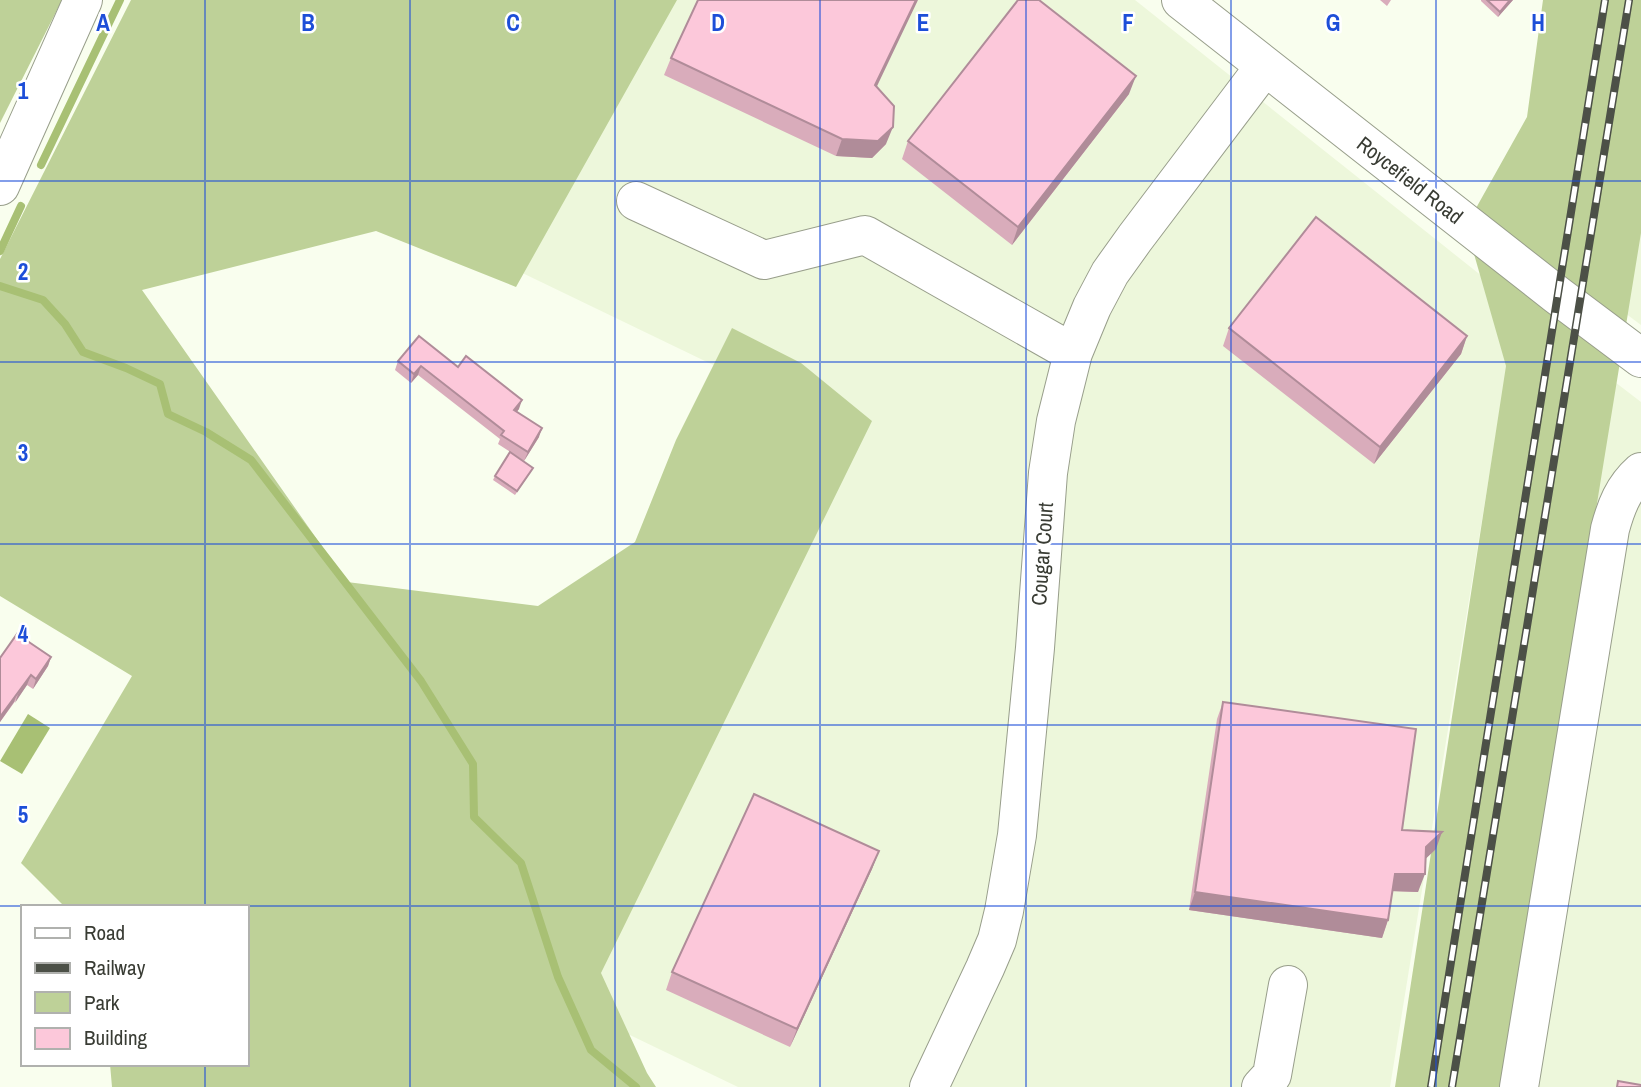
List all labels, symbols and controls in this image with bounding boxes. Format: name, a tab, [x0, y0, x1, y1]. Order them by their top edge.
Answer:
text: A	[96, 7, 110, 38]
text: B	[301, 7, 315, 38]
text: C	[506, 7, 520, 38]
text: D	[711, 7, 725, 38]
text: E	[917, 7, 929, 38]
text: F	[1122, 7, 1134, 38]
text: G	[1326, 7, 1340, 38]
text: H	[1531, 7, 1545, 38]
text: 1	[18, 75, 29, 106]
street label: Roycefield Road	[1351, 129, 1469, 231]
text: 2	[18, 256, 28, 287]
text: 3	[18, 437, 28, 468]
street label: Cougar Court	[1024, 501, 1060, 607]
text: 4	[18, 618, 29, 649]
text: 5	[18, 799, 28, 830]
legend	[21, 905, 248, 1066]
text: Road	[84, 918, 125, 947]
text: Railway	[84, 953, 146, 982]
text: Park	[84, 988, 120, 1017]
text: Building	[84, 1023, 148, 1052]

